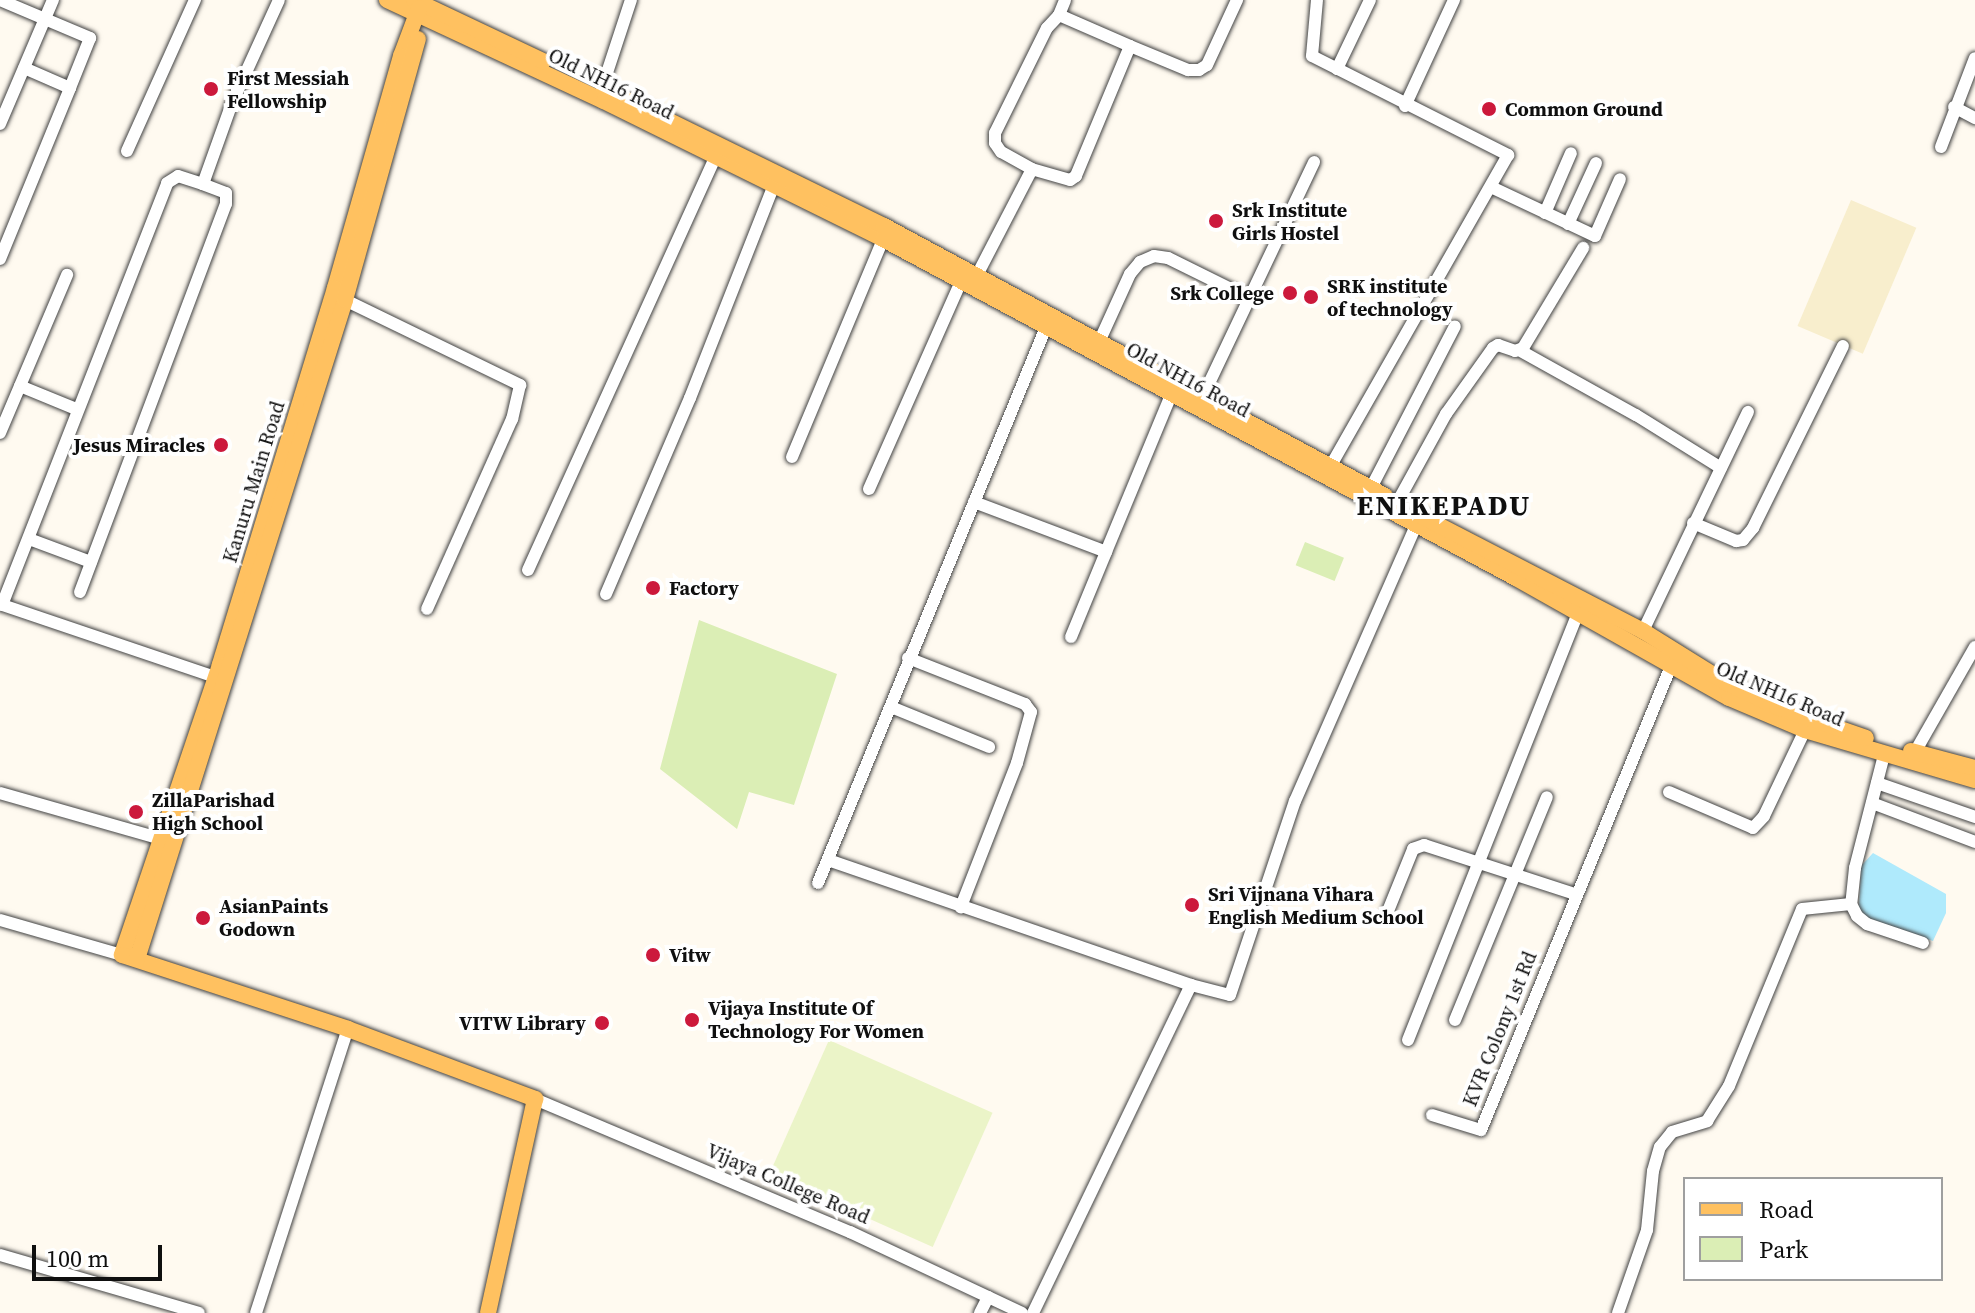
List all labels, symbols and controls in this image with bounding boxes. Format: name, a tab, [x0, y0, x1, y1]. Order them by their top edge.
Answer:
street label: Old NH16 Road	[544, 43, 678, 125]
place label: First Messiah Fellowship	[227, 66, 349, 113]
marker: First Messiah Fellowship	[202, 80, 220, 98]
place label: Common Ground	[1505, 97, 1663, 121]
marker: Common Ground	[1480, 100, 1498, 118]
place label: Srk Institute Girls Hostel	[1232, 198, 1347, 245]
marker: Srk Institute Girls Hostel	[1207, 212, 1225, 230]
place label: SRK institute of technology	[1327, 274, 1453, 321]
place label: Srk College	[1170, 281, 1274, 305]
marker: Srk College	[1281, 284, 1299, 302]
marker: SRK institute of technology	[1302, 288, 1320, 306]
street label: Old NH16 Road	[1122, 337, 1254, 423]
street label: Kanuru Main Road	[218, 398, 290, 566]
place label: Jesus Miracles	[73, 433, 205, 457]
marker: Jesus Miracles	[212, 436, 230, 454]
district label: ENIKEPADU	[1357, 488, 1531, 522]
place label: Factory	[669, 576, 739, 600]
marker: Factory	[644, 579, 662, 597]
street label: Old NH16 Road	[1713, 656, 1847, 732]
place label: ZillaParishad High School	[152, 788, 275, 835]
marker: ZillaParishad High School	[127, 803, 145, 821]
place label: Sri Vijnana Vihara English Medium School	[1208, 882, 1424, 929]
place label: AsianPaints Godown	[219, 894, 328, 941]
marker: Sri Vijnana Vihara English Medium School	[1183, 896, 1201, 914]
marker: AsianPaints Godown	[194, 909, 212, 927]
place label: Vitw	[669, 943, 711, 967]
marker: Vitw	[644, 946, 662, 964]
street label: KVR Colony 1st Rd	[1458, 948, 1542, 1110]
place label: Vijaya Institute Of Technology For Women	[708, 996, 925, 1043]
place label: VITW Library	[459, 1011, 586, 1035]
marker: Vijaya Institute Of Technology For Women	[683, 1011, 701, 1029]
marker: VITW Library	[593, 1014, 611, 1032]
street label: Vijaya College Road	[703, 1139, 873, 1229]
legend	[1683, 1177, 1943, 1281]
text: Road	[1759, 1193, 1813, 1226]
scale bar	[36, 1229, 166, 1279]
text: Park	[1759, 1233, 1808, 1266]
text: 100 m	[46, 1242, 109, 1275]

